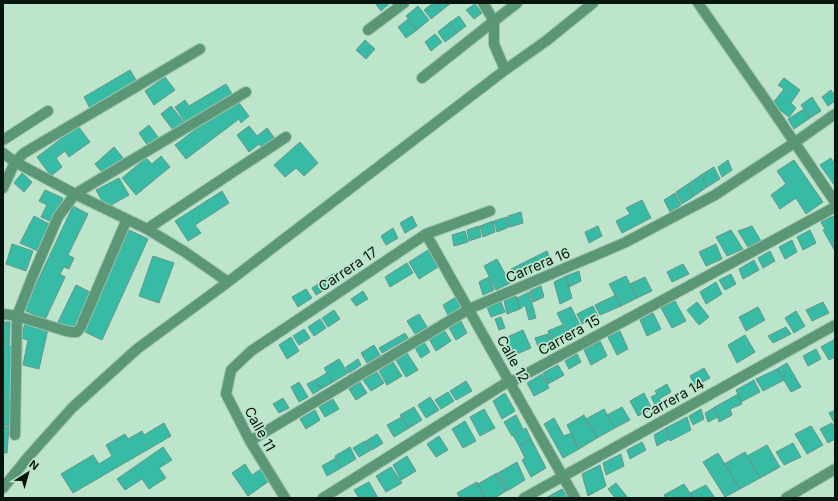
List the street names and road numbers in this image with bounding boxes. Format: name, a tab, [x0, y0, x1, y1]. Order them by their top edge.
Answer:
street label: Carrera 17	[315, 243, 381, 294]
street label: Carrera 16	[503, 243, 573, 286]
street label: Carrera 15	[535, 311, 603, 358]
street label: Calle 12	[494, 332, 533, 385]
street label: Carrera 14	[639, 375, 707, 423]
street label: Calle 11	[241, 403, 280, 454]

